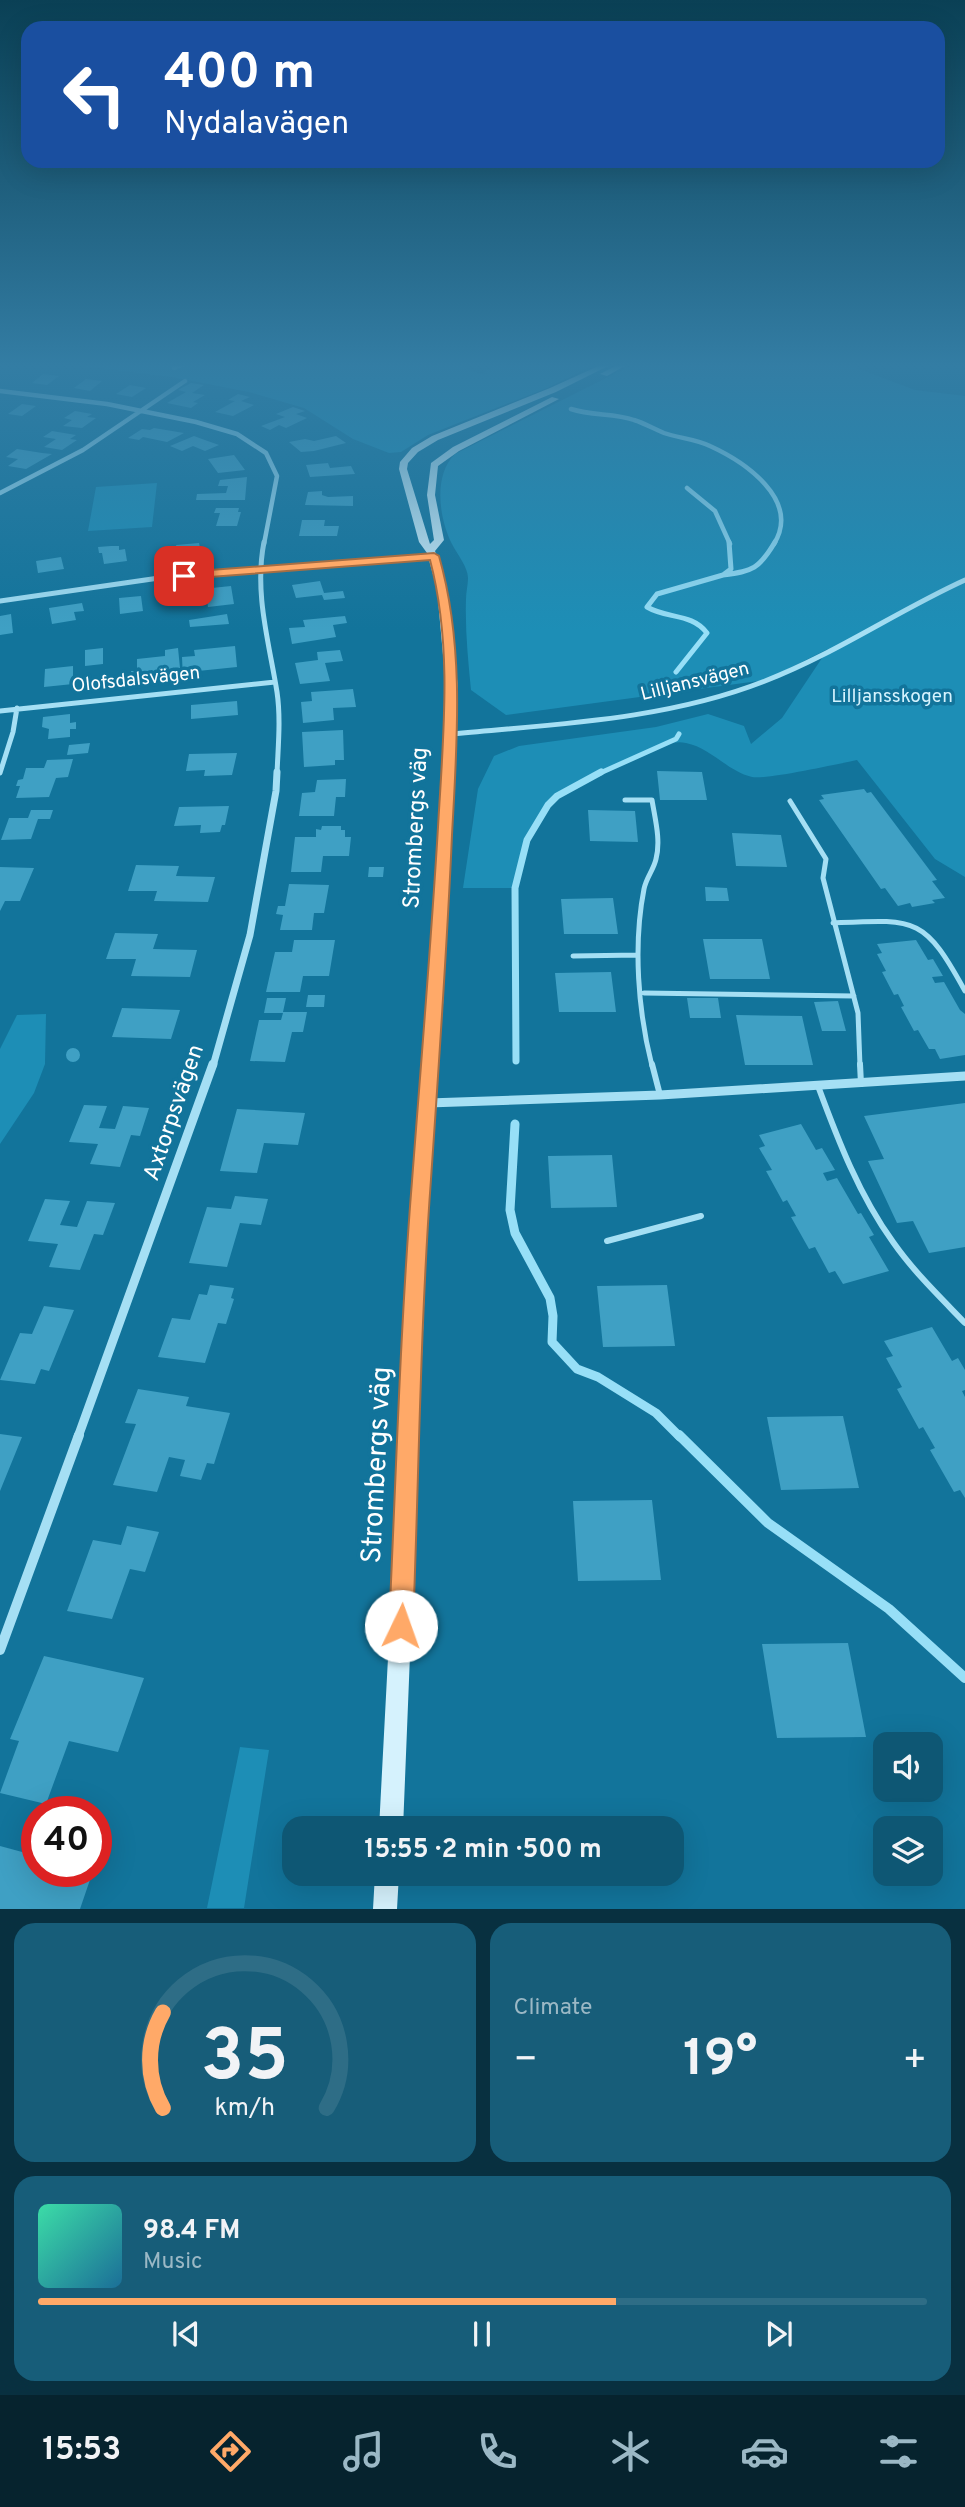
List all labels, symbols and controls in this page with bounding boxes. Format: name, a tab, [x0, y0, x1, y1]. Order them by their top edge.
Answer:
text: 400 m	[164, 44, 315, 106]
icon: left	[49, 49, 140, 140]
text: Nydalavägen	[164, 105, 349, 145]
pin	[154, 546, 214, 606]
icon: arrive	[165, 557, 203, 595]
street label: Lilljansvägen	[638, 657, 752, 707]
street label: Olofsdalsvägen	[71, 661, 201, 699]
park label: Lilljansskogen	[831, 685, 953, 709]
street label: Strombergs väg	[398, 747, 436, 909]
street label: Axtorpsvägen	[138, 1041, 212, 1185]
street label: Strombergs väg	[355, 1366, 401, 1564]
position arrow	[364, 1589, 438, 1663]
map controls	[873, 1732, 943, 1886]
button: sound	[873, 1732, 943, 1802]
speed limit sign: 40	[21, 1796, 112, 1887]
button: layers	[873, 1816, 943, 1886]
text: 15:55 · 2 min · 500 m	[364, 1834, 602, 1867]
text: Climate	[514, 1994, 592, 2023]
text: 35	[201, 2015, 289, 2107]
text: 19°	[683, 2028, 757, 2094]
text: −	[514, 2037, 538, 2086]
text: +	[902, 2037, 927, 2086]
text: km/h	[214, 2093, 275, 2125]
text: 98.4 FM	[143, 2215, 240, 2248]
text: Music	[143, 2248, 203, 2277]
icon: previous	[167, 2315, 205, 2353]
icon: pause	[463, 2315, 501, 2353]
icon: next	[760, 2315, 798, 2353]
icon: directions	[206, 2427, 255, 2476]
icon: music	[339, 2427, 388, 2476]
icon: phone	[473, 2427, 522, 2476]
icon: climate	[606, 2427, 655, 2476]
icon: car	[740, 2427, 789, 2476]
icon: filters	[874, 2427, 923, 2476]
text: 15:53	[42, 2431, 121, 2471]

